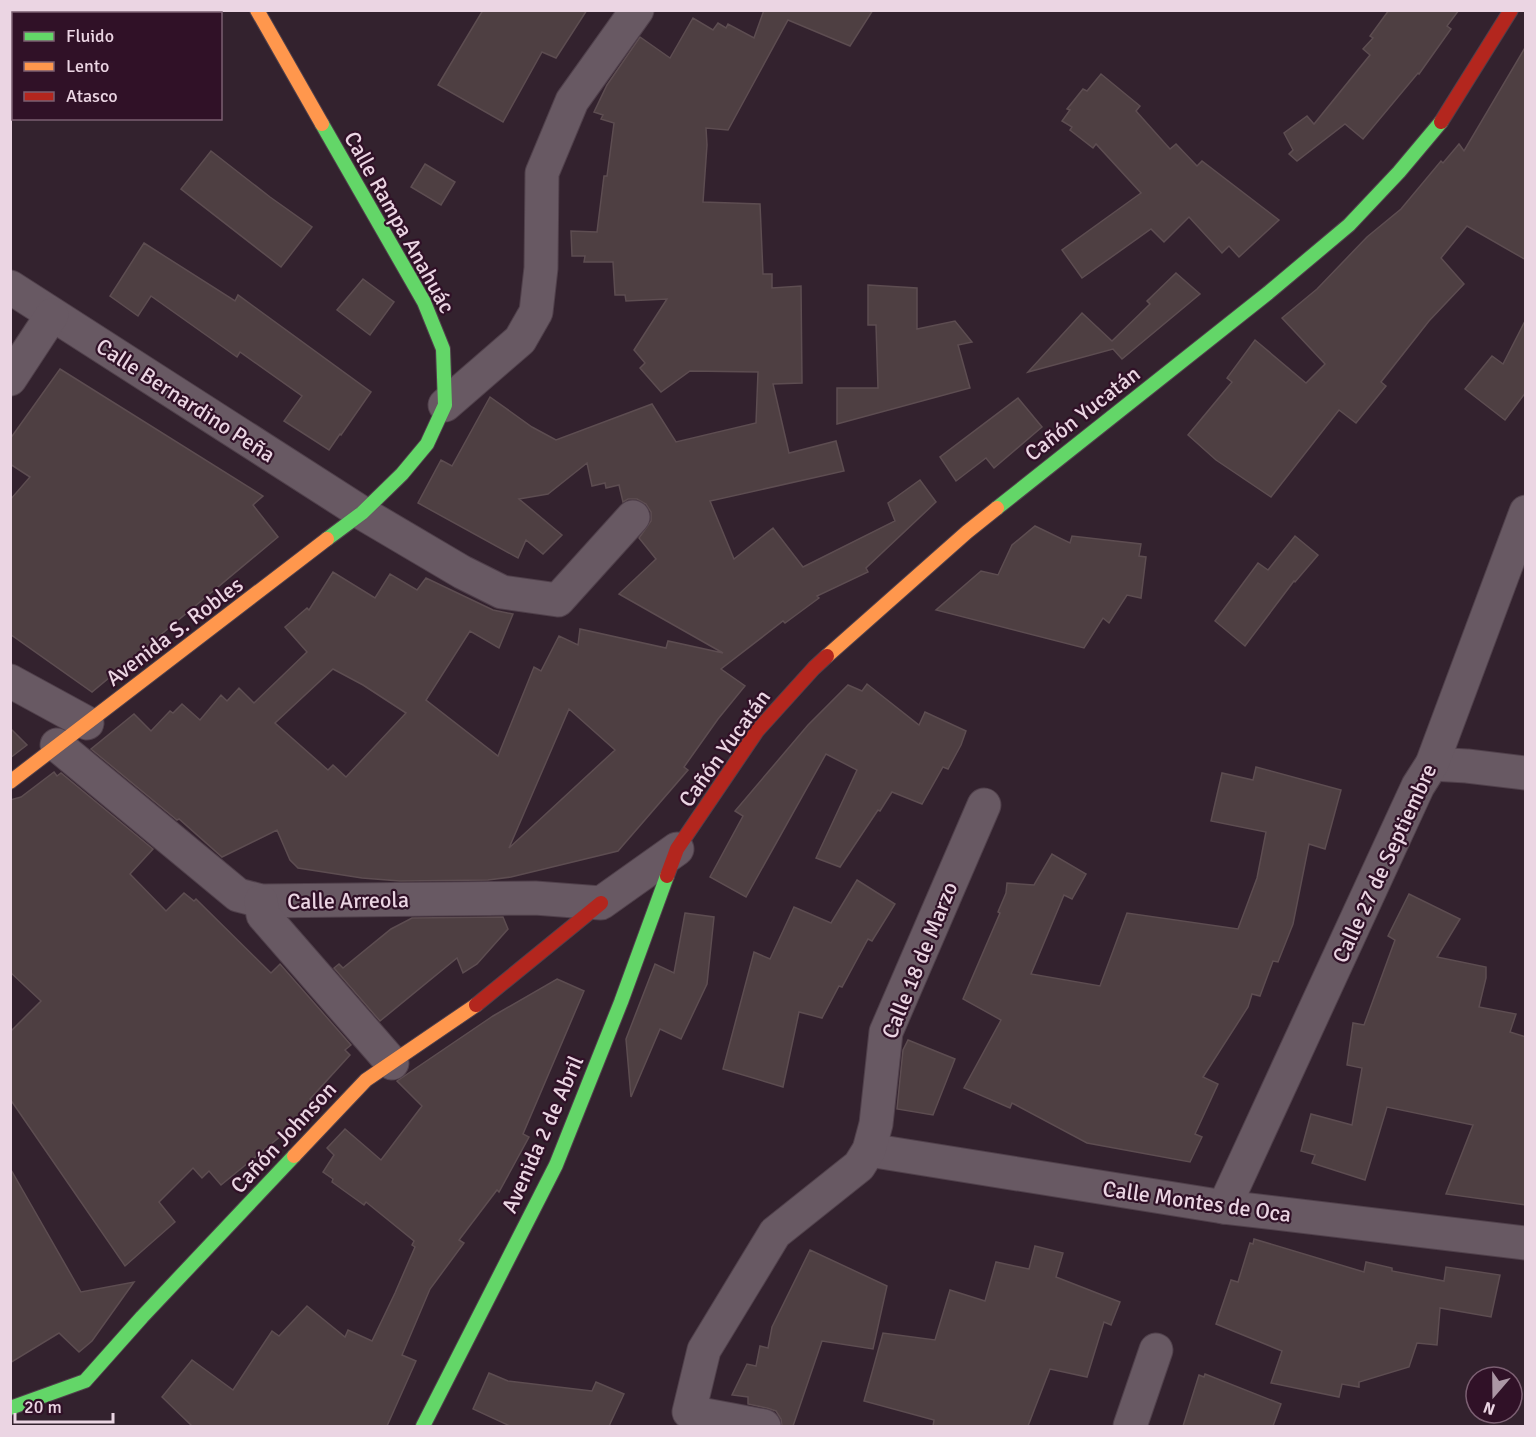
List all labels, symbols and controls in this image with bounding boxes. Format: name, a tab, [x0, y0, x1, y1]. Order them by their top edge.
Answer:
legend	[12, 12, 222, 120]
text: Fluido	[66, 25, 114, 47]
text: Lento	[66, 55, 109, 77]
text: Atasco	[66, 85, 118, 107]
street label: Calle Rampa Anahuác	[338, 126, 461, 318]
street label: Calle Bernardino Peña	[91, 332, 280, 468]
street label: Cañón Yucatán	[1019, 360, 1145, 467]
street label: Avenida S. Robles	[100, 571, 248, 692]
street label: Cañón Yucatán	[673, 684, 776, 812]
street label: Calle 27 de Septiembre	[1327, 759, 1442, 967]
street label: Calle 18 de Marzo	[876, 878, 963, 1043]
street label: Calle Arreola	[287, 886, 409, 915]
street label: Avenida 2 de Abril	[496, 1051, 589, 1217]
street label: Cañón Johnson	[225, 1076, 342, 1199]
street label: Calle Montes de Oca	[1101, 1175, 1293, 1228]
north arrow	[1464, 1365, 1524, 1425]
scale bar	[15, 1386, 112, 1424]
text: 20 m	[24, 1396, 62, 1418]
text: N	[1481, 1397, 1498, 1419]

